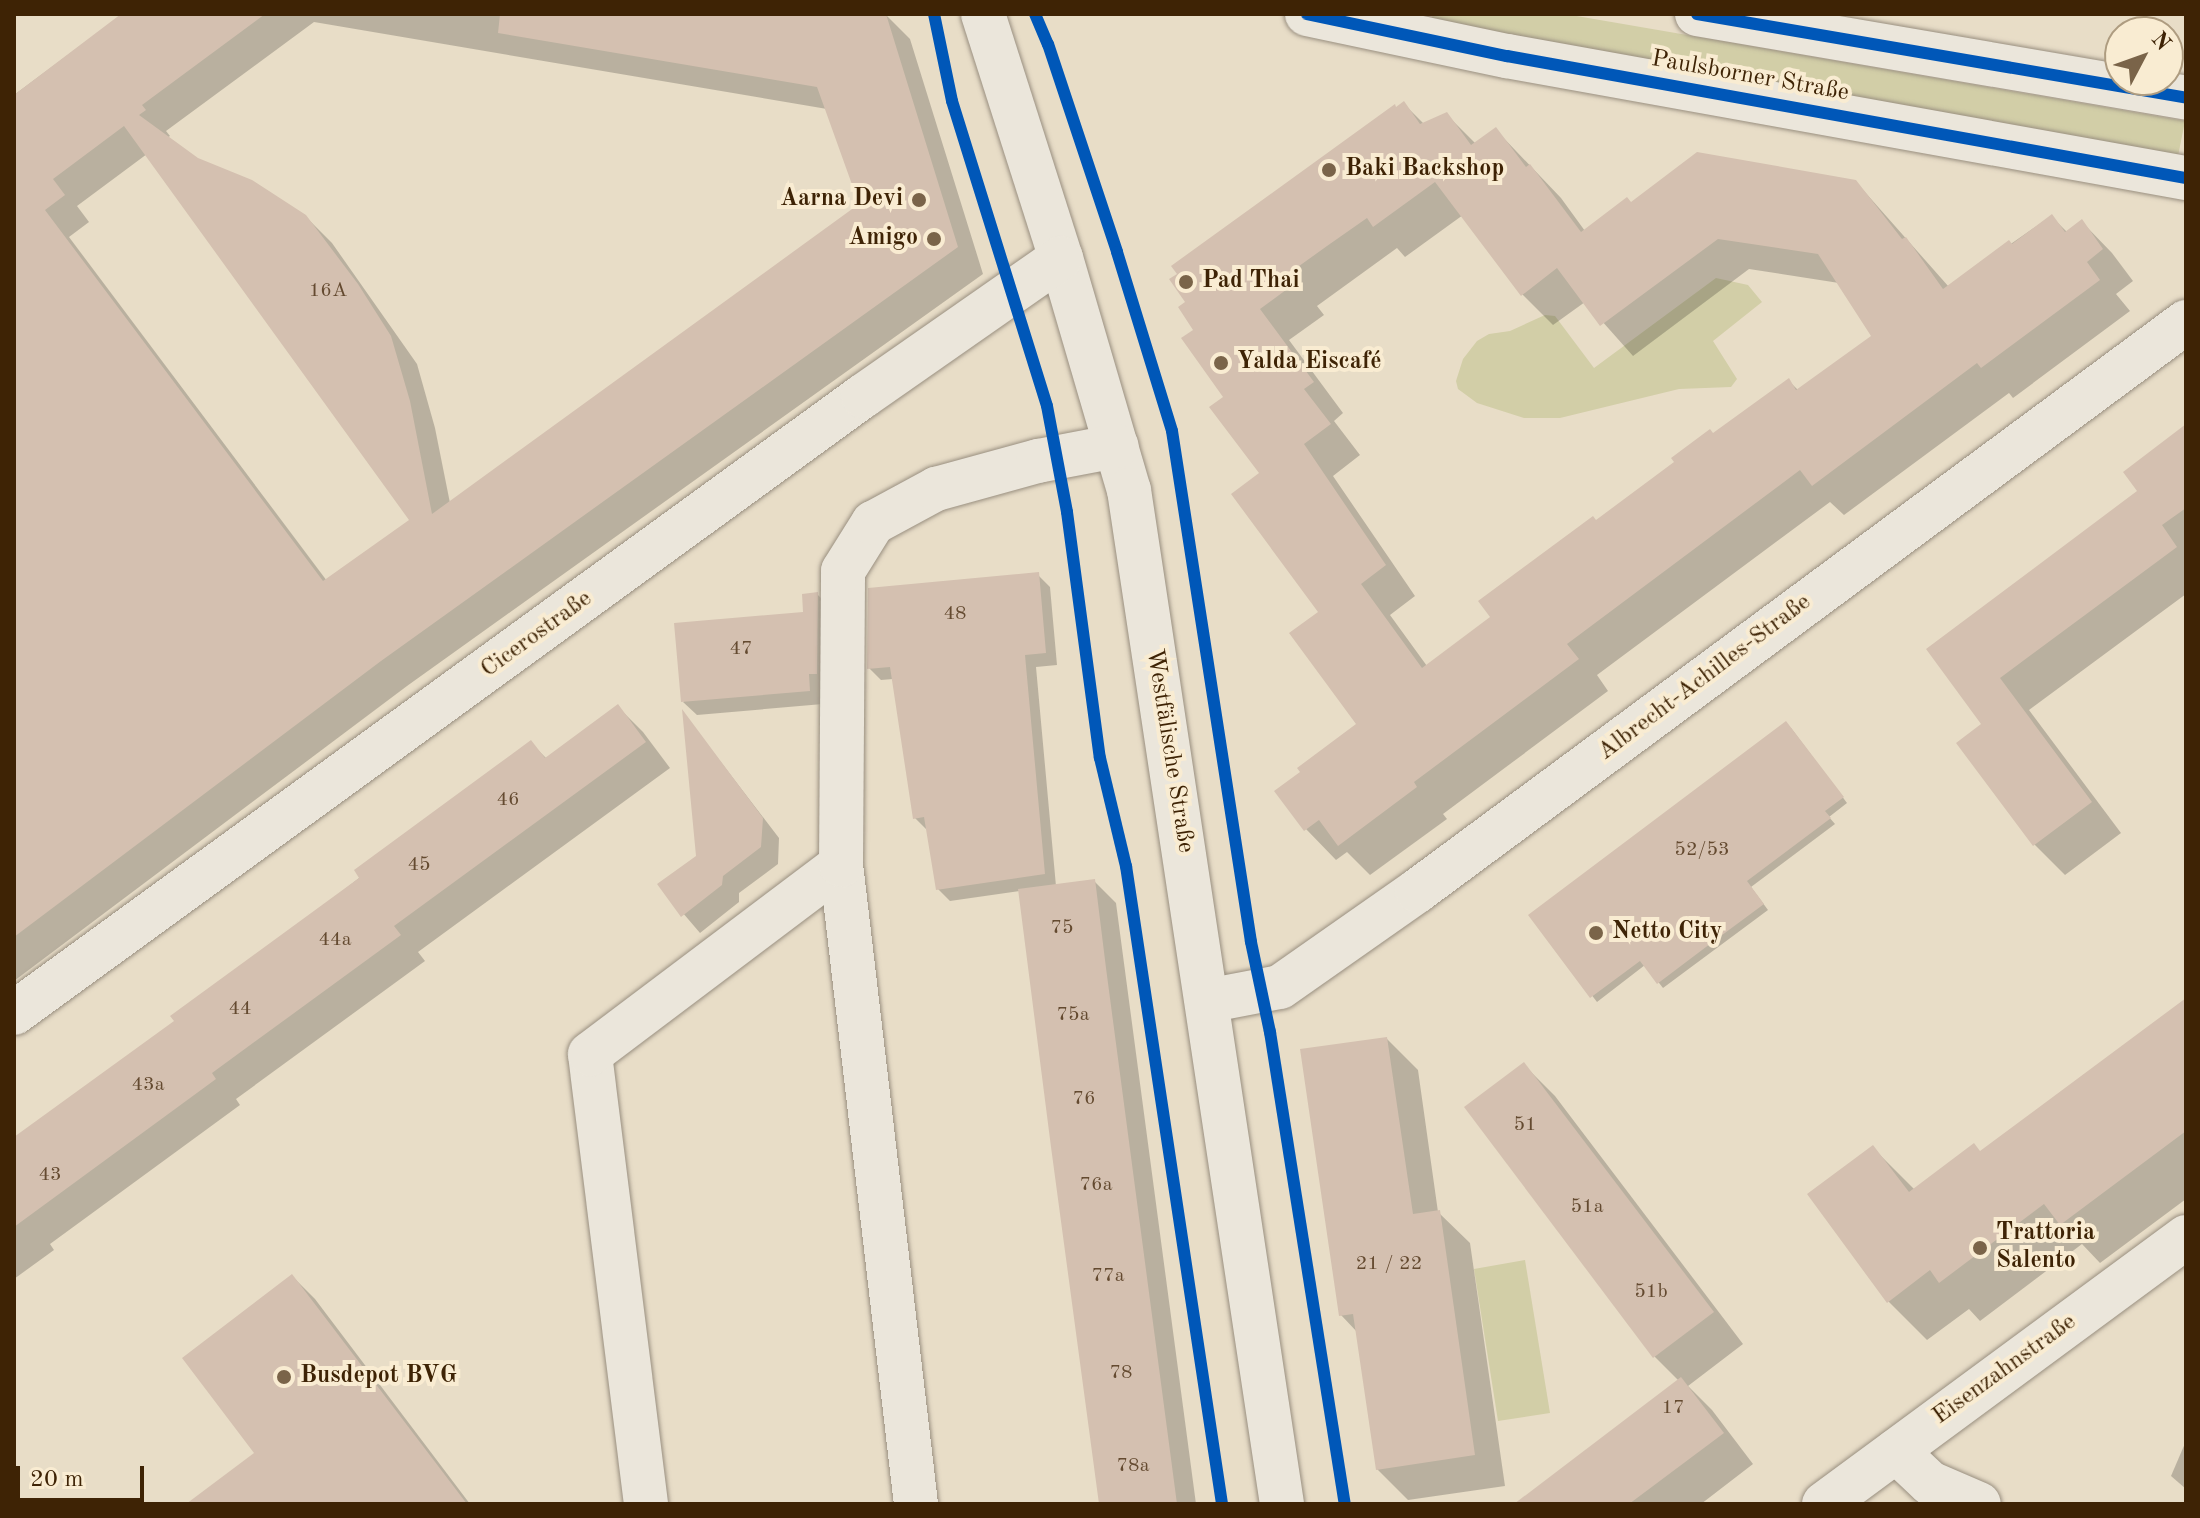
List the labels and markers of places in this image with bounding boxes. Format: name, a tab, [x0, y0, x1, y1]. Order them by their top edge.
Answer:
place label: Baki Backshop	[1345, 156, 1504, 184]
marker: Baki Backshop	[1320, 161, 1338, 179]
place label: Aarna Devi	[780, 186, 903, 214]
marker: Aarna Devi	[910, 191, 928, 209]
place label: Amigo	[848, 225, 918, 253]
marker: Amigo	[925, 230, 943, 248]
place label: Pad Thai	[1202, 268, 1300, 296]
marker: Pad Thai	[1177, 273, 1195, 291]
place label: Yalda Eiscafé	[1237, 349, 1382, 377]
marker: Yalda Eiscafé	[1212, 354, 1230, 372]
place label: Netto City	[1612, 919, 1722, 947]
marker: Netto City	[1587, 924, 1605, 942]
place label: Trattoria Salento	[1996, 1220, 2095, 1276]
marker: Trattoria Salento	[1971, 1239, 1989, 1257]
place label: Busdepot BVG	[300, 1363, 457, 1391]
marker: Busdepot BVG	[275, 1368, 293, 1386]

